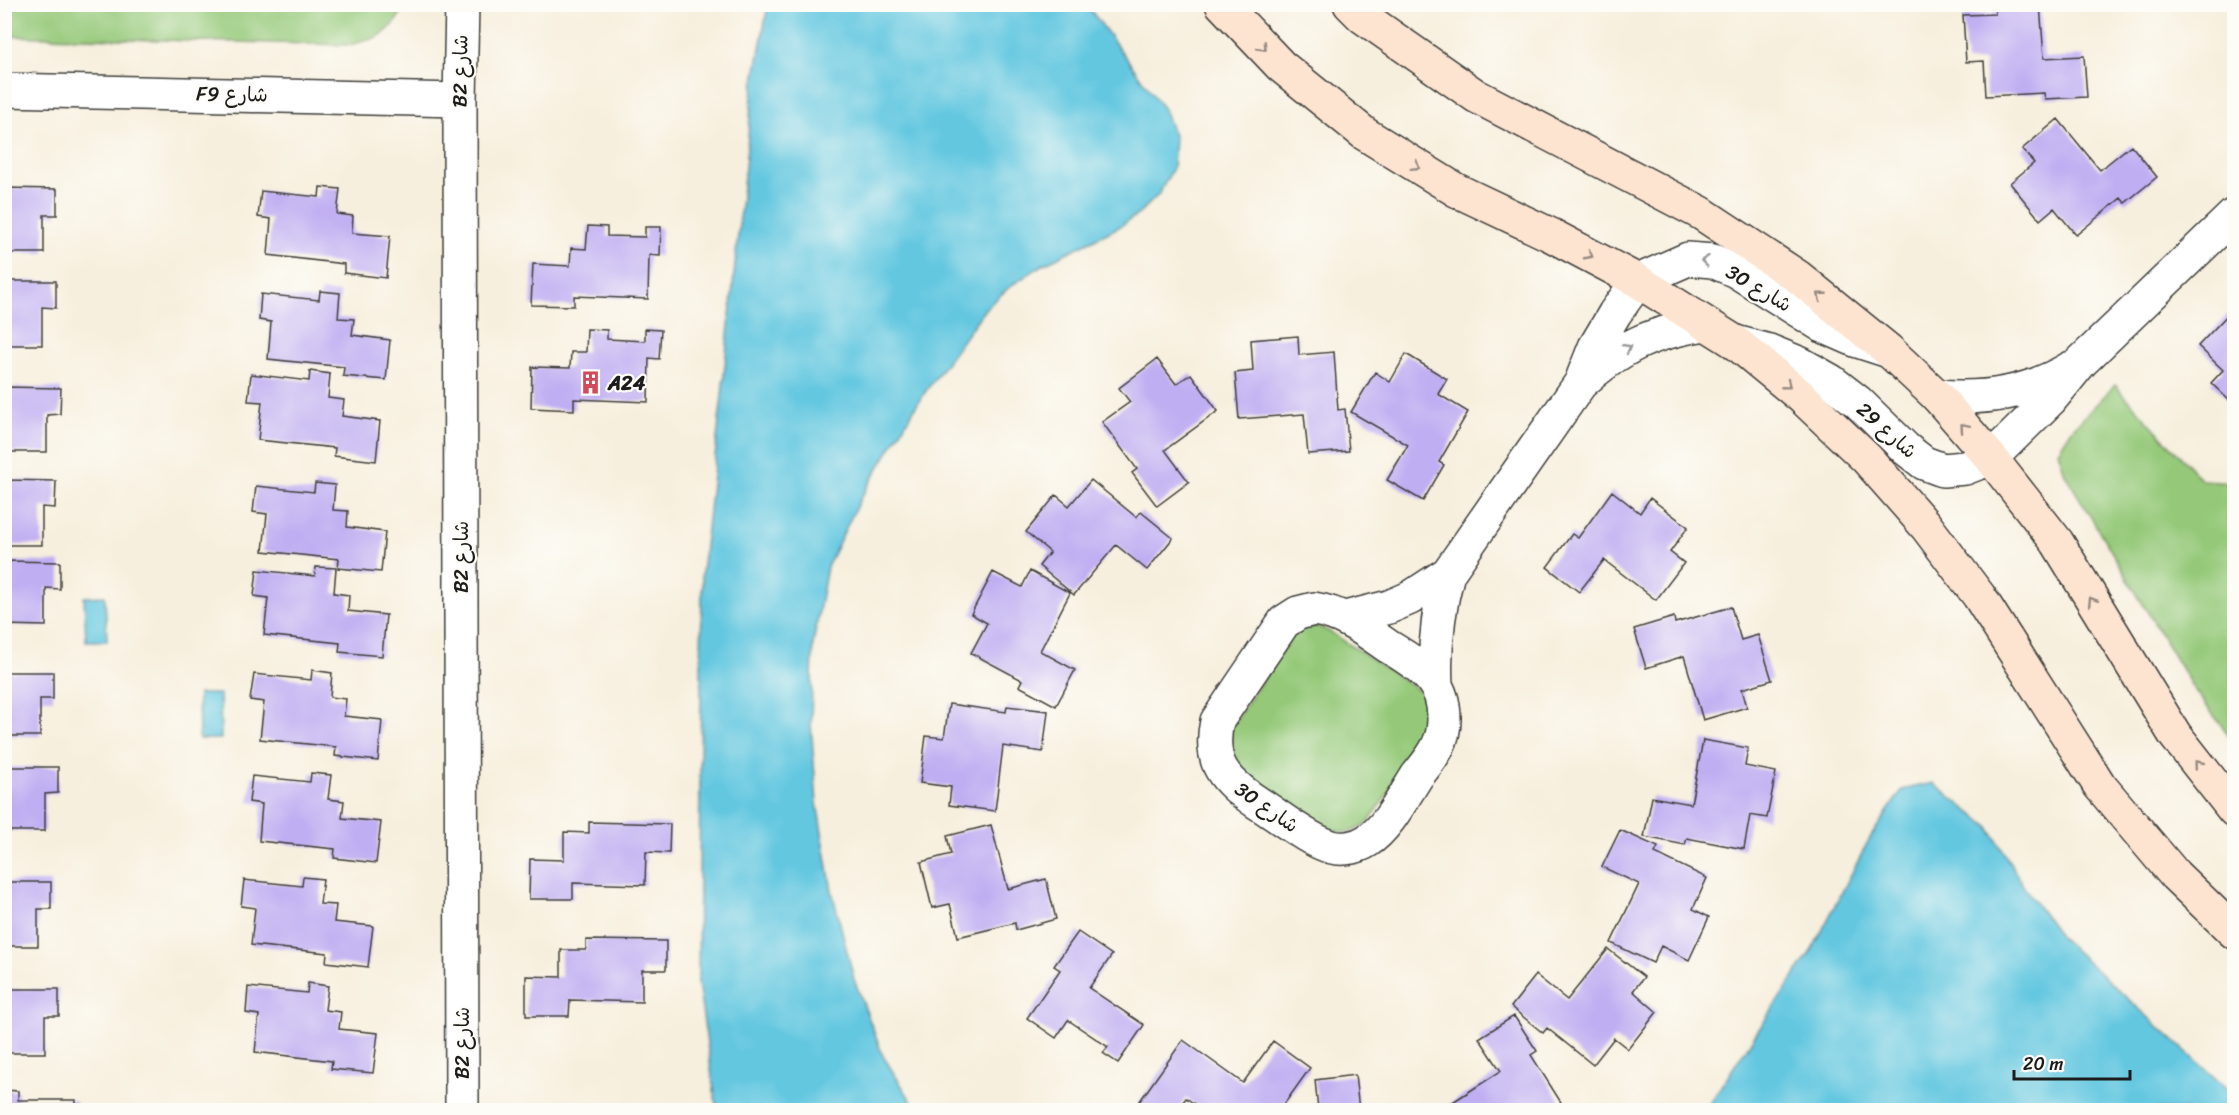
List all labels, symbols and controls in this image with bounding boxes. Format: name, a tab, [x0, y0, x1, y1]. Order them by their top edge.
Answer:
street label: B2 شارع	[442, 34, 479, 108]
one-way arrow	[1255, 39, 1266, 50]
street label: F9 شارع	[196, 76, 268, 113]
one-way arrow	[1410, 158, 1420, 170]
one-way arrow	[1583, 248, 1593, 259]
one-way arrow	[1700, 255, 1709, 268]
street label: شارع 30	[1719, 255, 1799, 322]
one-way arrow	[1817, 292, 1828, 303]
one-way arrow	[1621, 344, 1631, 356]
place label: A24	[607, 366, 646, 401]
building icon: A24	[577, 370, 603, 396]
one-way arrow	[1780, 378, 1791, 389]
street label: شارع 29	[1848, 393, 1925, 468]
one-way arrow	[1960, 424, 1971, 434]
street label: B2 شارع	[444, 521, 479, 593]
one-way arrow	[2088, 597, 2099, 607]
one-way arrow	[2194, 760, 2205, 771]
street label: شارع 30	[1227, 772, 1306, 842]
street label: B2 شارع	[445, 1007, 480, 1079]
scale bar	[2014, 1043, 2130, 1081]
text: 20 m	[2023, 1048, 2063, 1080]

